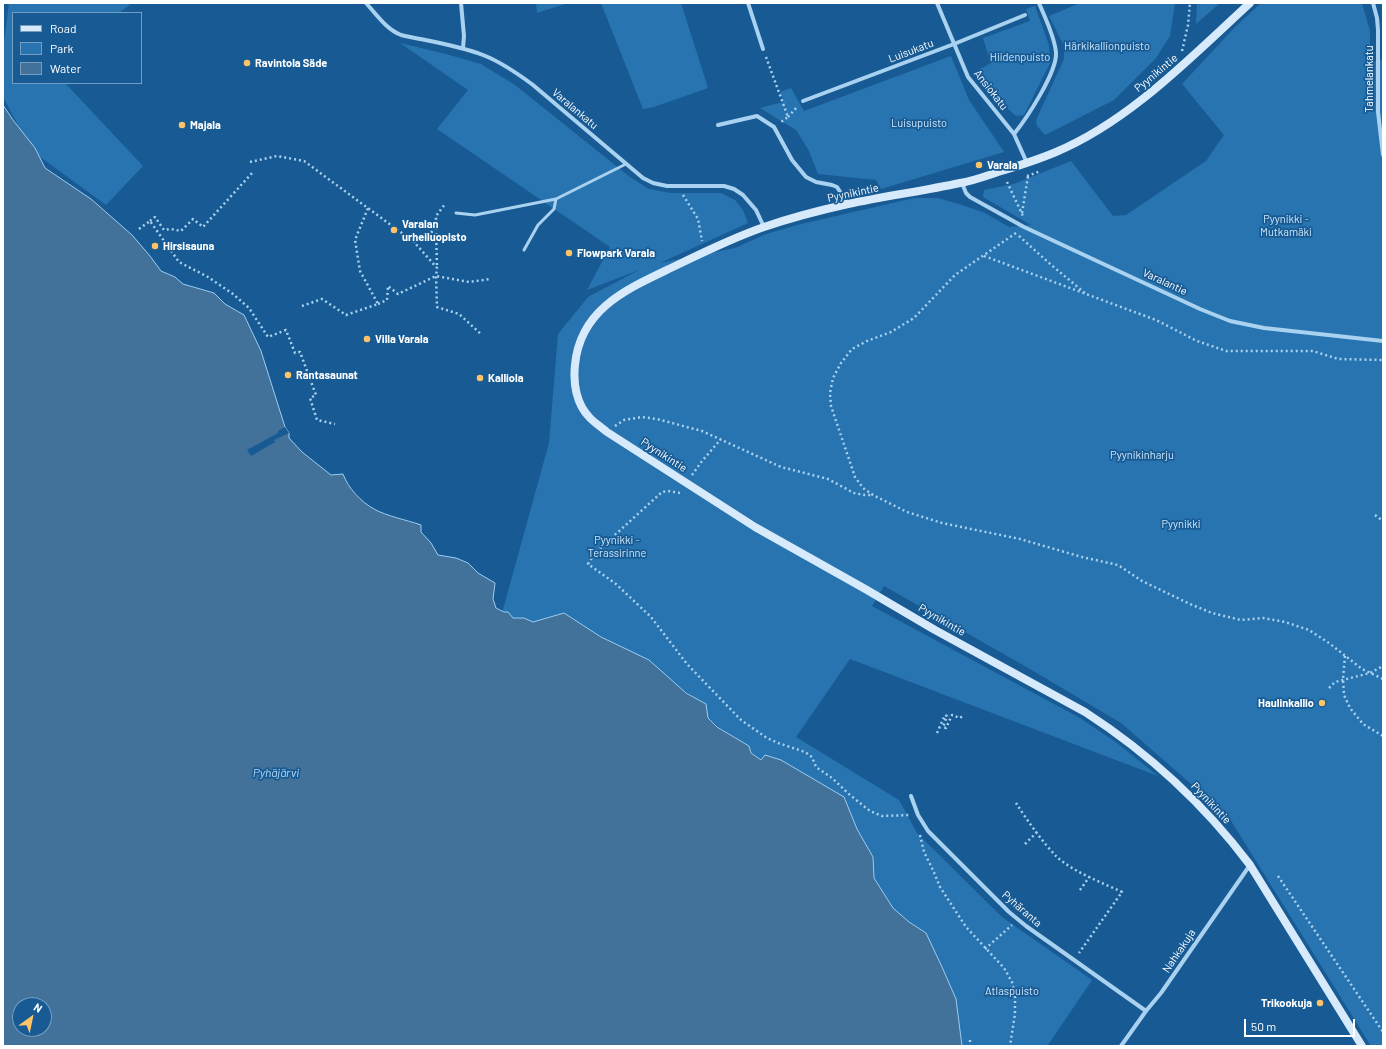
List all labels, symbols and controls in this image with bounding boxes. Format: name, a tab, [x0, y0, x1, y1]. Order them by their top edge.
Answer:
legend	[12, 12, 142, 84]
text: Road	[50, 21, 77, 35]
street label: Luisukatu	[887, 36, 935, 66]
park label: Härkikallionpuisto	[1064, 39, 1150, 53]
text: Park	[50, 41, 74, 55]
street label: Tahmelankatu	[1362, 45, 1376, 113]
park label: Hiidenpuisto	[990, 50, 1050, 64]
street label: Pyynikintie	[1132, 51, 1180, 95]
place label: Ravintola Säde	[255, 56, 327, 70]
marker: Ravintola Säde	[242, 58, 252, 68]
text: Water	[50, 61, 81, 75]
street label: Ansiokatu	[971, 67, 1011, 113]
street label: Varalankatu	[549, 86, 601, 132]
park label: Luisupuisto	[891, 116, 947, 130]
place label: Majala	[190, 118, 221, 132]
marker: Majala	[177, 120, 187, 130]
place label: Varala	[987, 158, 1017, 172]
marker: Varala	[974, 160, 984, 170]
street label: Pyynikintie	[826, 181, 880, 205]
park label: Pyynikki - Mutkamäki	[1260, 212, 1312, 238]
place label: Varalan urheiluopisto	[402, 217, 467, 243]
marker: Varalan urheiluopisto	[389, 225, 399, 235]
place label: Hirsisauna	[163, 239, 214, 253]
marker: Hirsisauna	[150, 241, 160, 251]
place label: Flowpark Varala	[577, 246, 655, 260]
marker: Flowpark Varala	[564, 248, 574, 258]
street label: Varalantie	[1140, 266, 1190, 298]
place label: Villa Varala	[375, 332, 428, 346]
marker: Villa Varala	[362, 334, 372, 344]
place label: Rantasaunat	[296, 368, 358, 382]
marker: Rantasaunat	[283, 370, 293, 380]
place label: Kalliola	[488, 371, 523, 385]
marker: Kalliola	[475, 373, 485, 383]
street label: Pyynikintie	[638, 435, 690, 475]
park label: Pyynikinharju	[1110, 448, 1174, 462]
park label: Pyynikki	[1161, 517, 1201, 531]
park label: Pyynikki - Terassirinne	[588, 533, 646, 559]
street label: Pyynikintie	[916, 601, 968, 639]
place label: Haulinkallio	[1258, 696, 1314, 710]
marker: Haulinkallio	[1317, 698, 1327, 708]
water label: Pyhäjärvi	[253, 766, 299, 780]
street label: Pyynikintie	[1188, 779, 1234, 827]
street label: Pyhäranta	[999, 888, 1045, 930]
street label: Nahkakuja	[1160, 927, 1198, 975]
park label: Atlaspuisto	[985, 984, 1039, 998]
place label: Trikookuja	[1261, 996, 1312, 1010]
north arrow	[12, 997, 52, 1037]
marker: Trikookuja	[1315, 998, 1325, 1008]
text: N	[32, 1000, 45, 1015]
scale bar	[1246, 1011, 1357, 1037]
text: 50 m	[1251, 1019, 1276, 1033]

